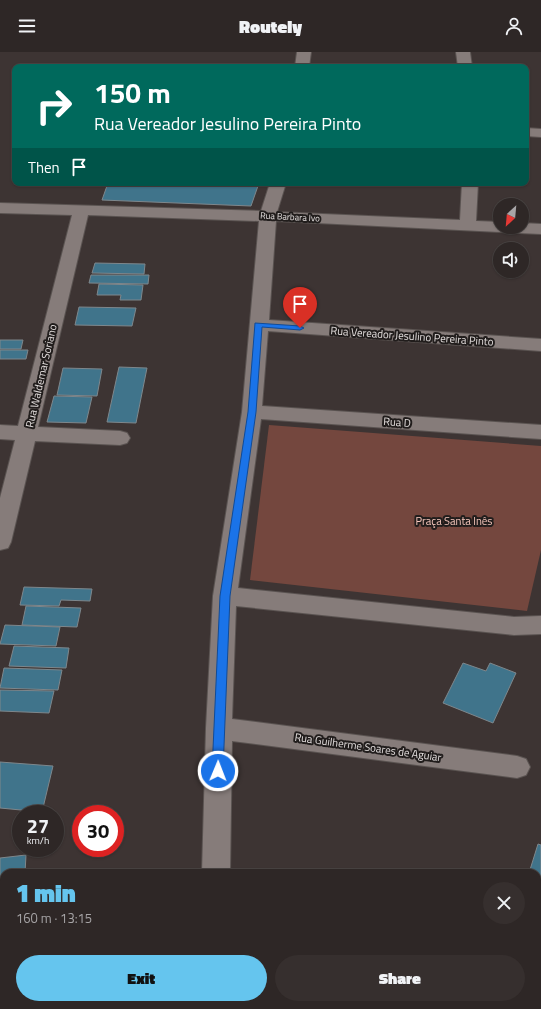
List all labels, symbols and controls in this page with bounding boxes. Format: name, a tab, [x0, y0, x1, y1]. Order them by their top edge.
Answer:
text: Routely	[239, 13, 302, 40]
icon: menu	[16, 15, 38, 37]
icon: person	[503, 15, 525, 37]
text: 150 m	[94, 71, 171, 114]
icon: right	[28, 80, 80, 132]
text: Rua Vereador Jesulino Pereira Pinto	[94, 110, 361, 137]
text: Then	[28, 156, 60, 179]
icon: arrive	[68, 156, 90, 178]
north arrow	[493, 198, 529, 234]
map controls	[493, 198, 529, 278]
street label: Rua Barbara Ivo	[260, 208, 321, 225]
button: sound	[493, 242, 529, 278]
pin	[283, 287, 317, 328]
icon: arrive	[289, 293, 311, 315]
street label: Rua Vereador Jesulino Pereira Pinto	[330, 322, 494, 350]
street label: Rua Waldemar Soriano	[21, 323, 61, 429]
street label: Rua D	[383, 413, 411, 431]
park label: Praça Santa Inês	[416, 513, 493, 529]
street label: Rua Guilherme Soares de Aguiar	[294, 729, 443, 765]
position arrow	[197, 750, 239, 792]
speed limit sign: 30	[72, 805, 124, 857]
text: 27	[27, 810, 49, 841]
text: km/h	[27, 833, 49, 848]
text: 1 min	[16, 875, 76, 911]
button: close	[483, 882, 525, 924]
text: 160 m · 13:15	[16, 908, 92, 928]
button: Exit	[16, 955, 267, 1001]
button: Share	[275, 955, 525, 1001]

